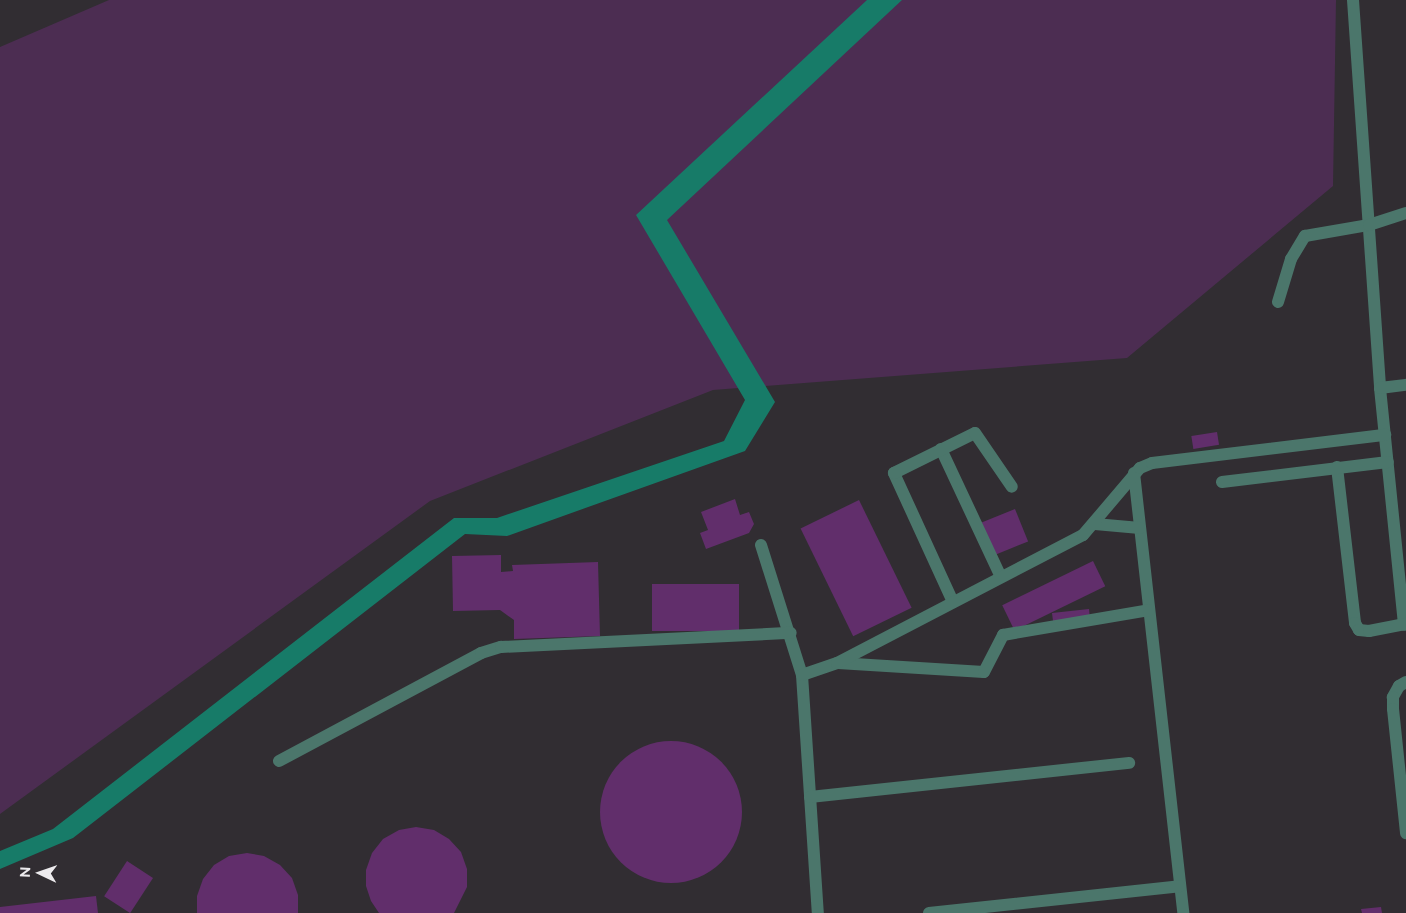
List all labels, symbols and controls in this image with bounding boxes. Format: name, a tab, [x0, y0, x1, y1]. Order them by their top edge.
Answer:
north arrow	[15, 848, 65, 898]
text: N	[17, 866, 33, 878]

